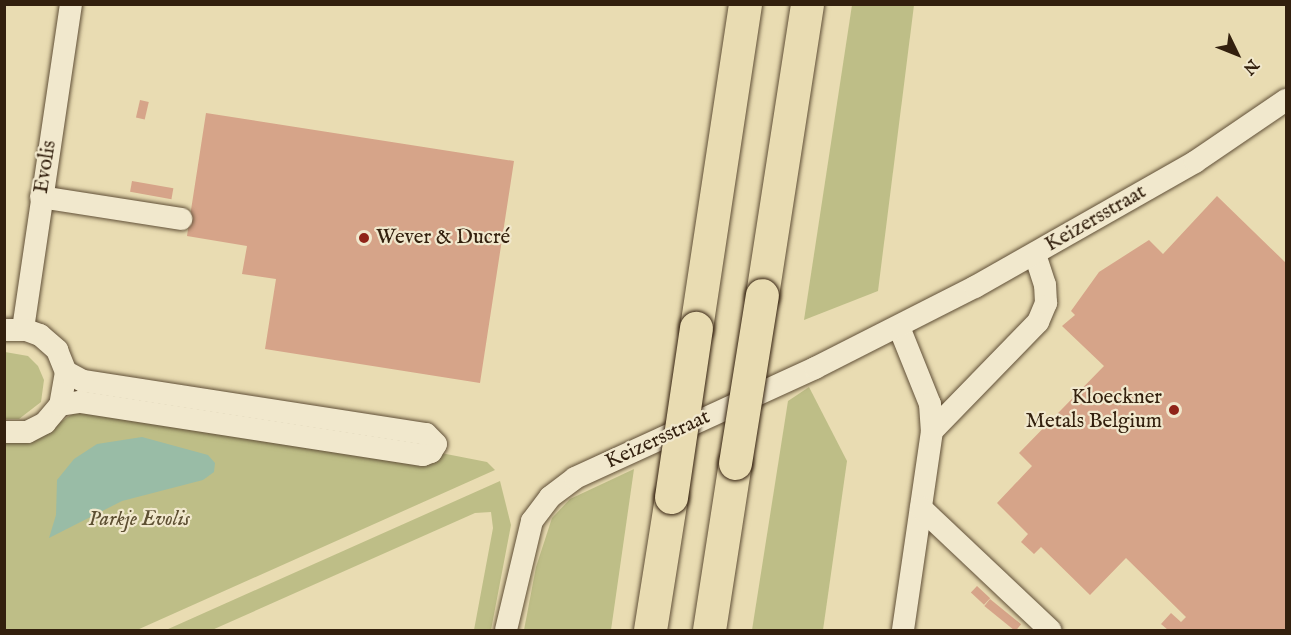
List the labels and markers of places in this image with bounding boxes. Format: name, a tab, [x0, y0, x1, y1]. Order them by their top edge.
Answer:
place label: Wever & Ducré	[376, 225, 510, 251]
marker: Wever & Ducré	[357, 231, 371, 245]
place label: Kloeckner Metals Belgium	[1026, 385, 1162, 435]
marker: Kloeckner Metals Belgium	[1167, 403, 1181, 417]

